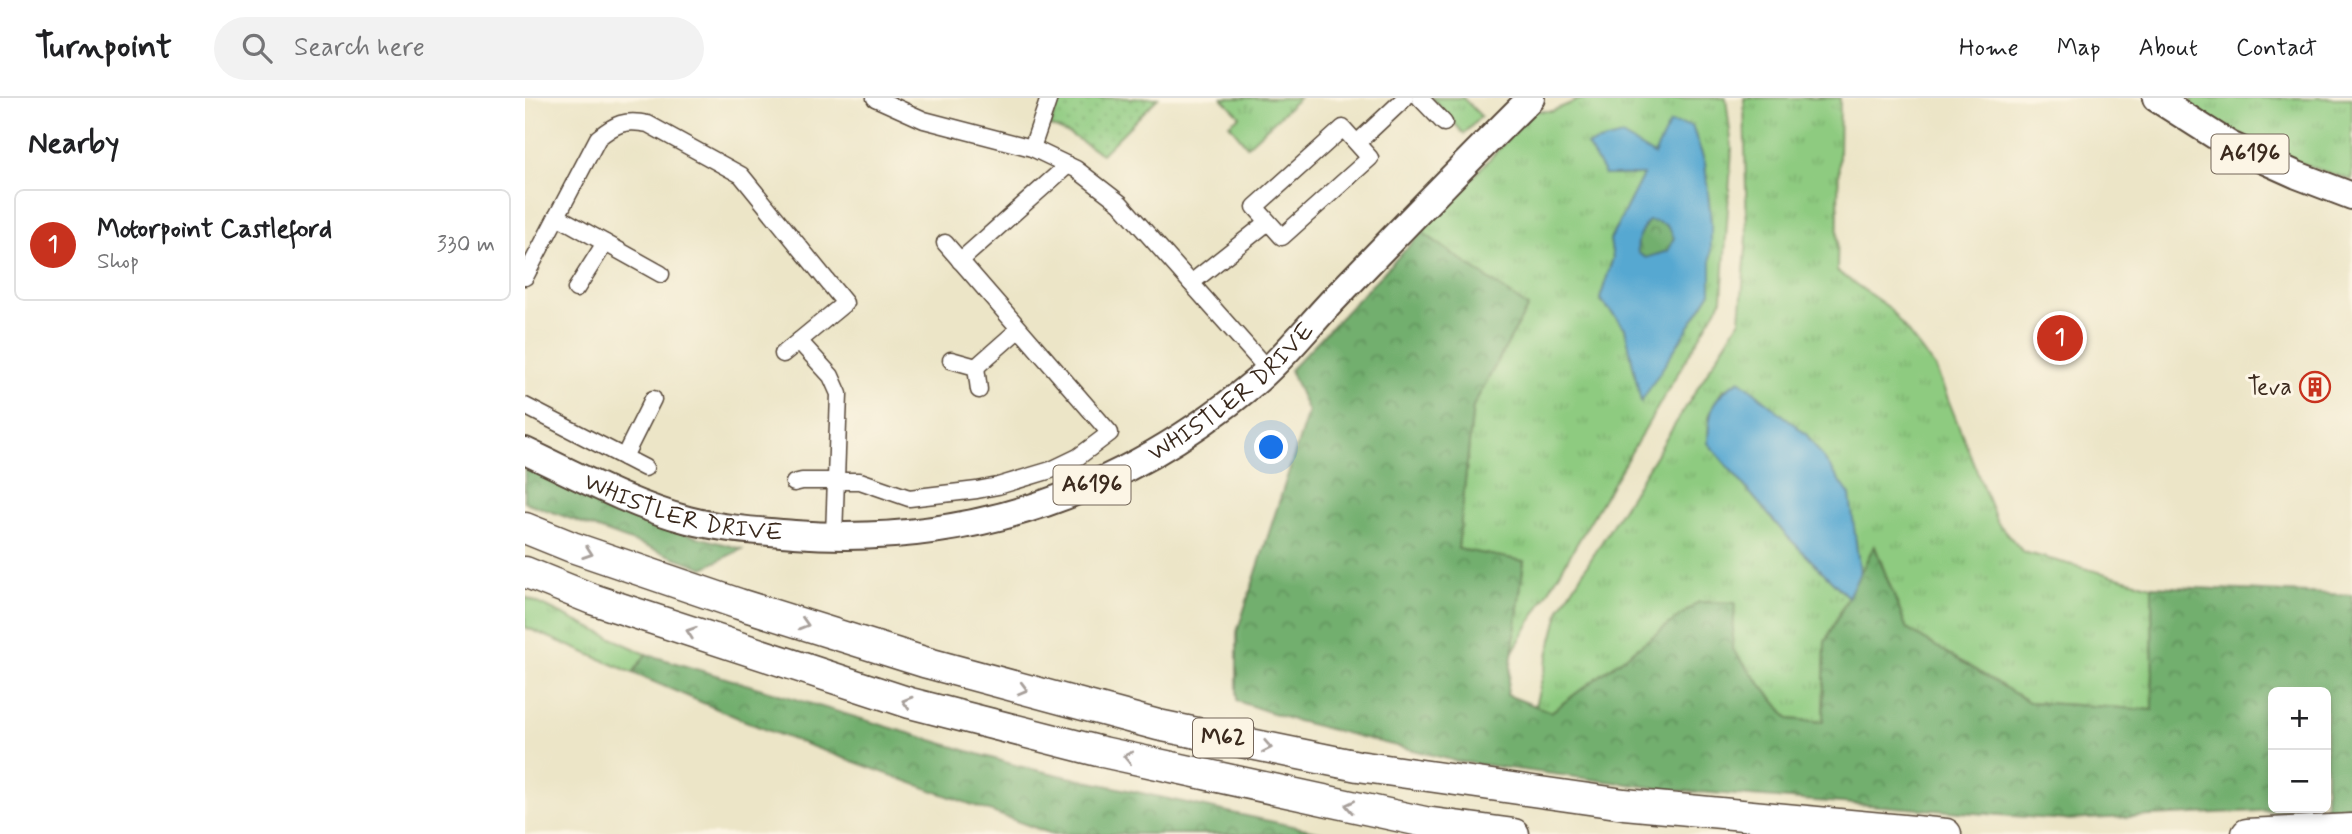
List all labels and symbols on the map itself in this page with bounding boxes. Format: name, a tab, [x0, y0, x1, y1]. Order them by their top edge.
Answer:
road number: A6196	[2211, 134, 2289, 174]
pin: 1	[2037, 312, 2083, 364]
street label: WHISTLER DRIVE	[1143, 316, 1321, 469]
building icon: Teva	[2298, 370, 2332, 404]
place label: Teva	[2247, 372, 2292, 403]
your location	[1254, 430, 1288, 464]
street label: WHISTLER DRIVE	[579, 466, 784, 549]
road number: A6196	[1053, 466, 1131, 504]
one-way arrow	[582, 545, 594, 559]
one-way arrow	[798, 616, 810, 631]
one-way arrow	[685, 626, 697, 640]
one-way arrow	[1016, 680, 1028, 695]
one-way arrow	[901, 695, 913, 710]
road number: M62	[1193, 718, 1253, 758]
one-way arrow	[1261, 739, 1273, 754]
one-way arrow	[1122, 751, 1134, 766]
one-way arrow	[1344, 800, 1356, 814]

